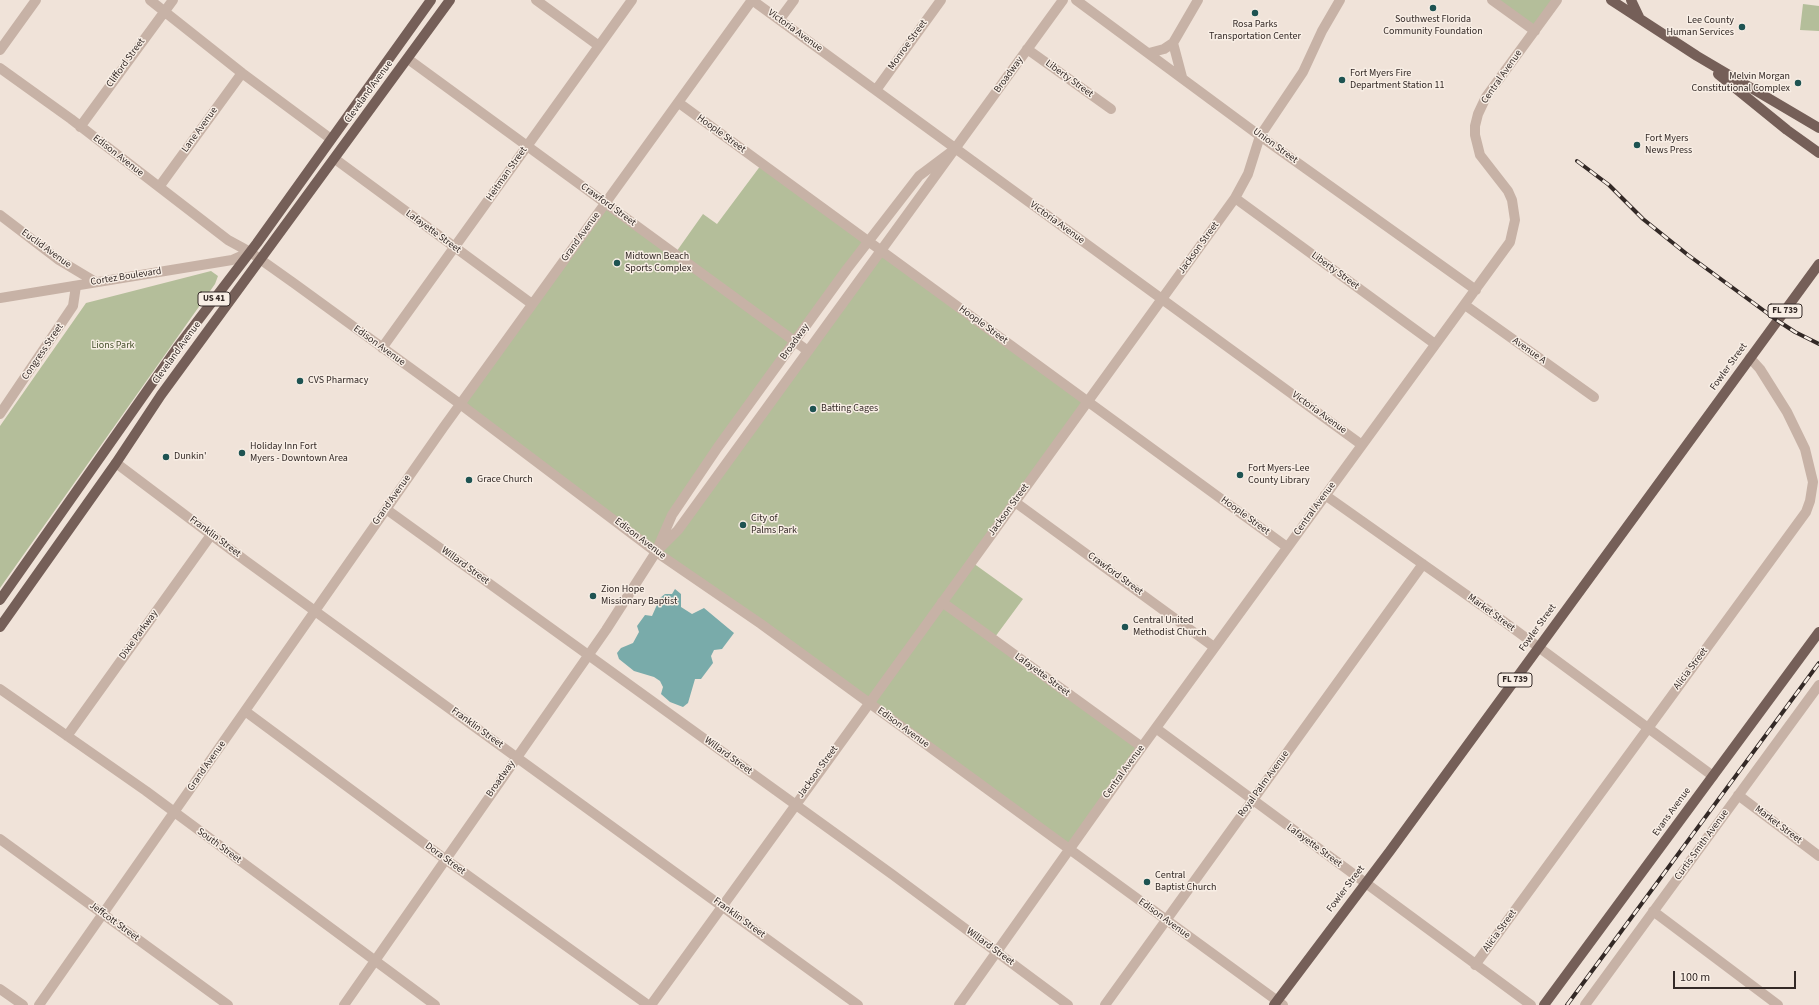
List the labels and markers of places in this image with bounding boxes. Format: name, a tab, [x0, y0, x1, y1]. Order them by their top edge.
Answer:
marker: Southwest Florida Community Foundation	[1428, 3, 1438, 13]
marker: Rosa Parks Transportation Center	[1250, 8, 1260, 18]
place label: Southwest Florida Community Foundation	[1383, 14, 1483, 38]
place label: Lee County Human Services	[1667, 15, 1734, 38]
place label: Rosa Parks Transportation Center	[1209, 19, 1301, 42]
marker: Lee County Human Services	[1737, 22, 1747, 32]
place label: Fort Myers Fire Department Station 11	[1350, 68, 1444, 92]
place label: Melvin Morgan Constitutional Complex	[1692, 71, 1790, 94]
marker: Fort Myers Fire Department Station 11	[1337, 75, 1347, 85]
marker: Melvin Morgan Constitutional Complex	[1793, 78, 1803, 88]
place label: Fort Myers News Press	[1645, 133, 1692, 156]
marker: Fort Myers News Press	[1632, 140, 1642, 150]
place label: Midtown Beach Sports Complex	[625, 251, 691, 274]
marker: Midtown Beach Sports Complex	[612, 258, 622, 268]
place label: CVS Pharmacy	[308, 375, 368, 387]
marker: CVS Pharmacy	[295, 376, 305, 386]
place label: Batting Cages	[821, 403, 878, 415]
marker: Batting Cages	[808, 404, 818, 414]
place label: Holiday Inn Fort Myers - Downtown Area	[250, 441, 348, 464]
marker: Holiday Inn Fort Myers - Downtown Area	[237, 448, 247, 458]
place label: Dunkin'	[174, 451, 206, 463]
marker: Dunkin'	[161, 452, 171, 462]
place label: Fort Myers-Lee County Library	[1248, 463, 1310, 486]
marker: Fort Myers-Lee County Library	[1235, 470, 1245, 480]
place label: Grace Church	[477, 474, 533, 486]
marker: Grace Church	[464, 475, 474, 485]
place label: City of Palms Park	[751, 513, 797, 536]
marker: City of Palms Park	[738, 520, 748, 530]
place label: Zion Hope Missionary Baptist	[601, 584, 677, 608]
marker: Zion Hope Missionary Baptist	[588, 591, 598, 601]
place label: Central United Methodist Church	[1133, 615, 1207, 638]
marker: Central United Methodist Church	[1120, 622, 1130, 632]
place label: Central Baptist Church	[1155, 870, 1216, 894]
marker: Central Baptist Church	[1142, 877, 1152, 887]

